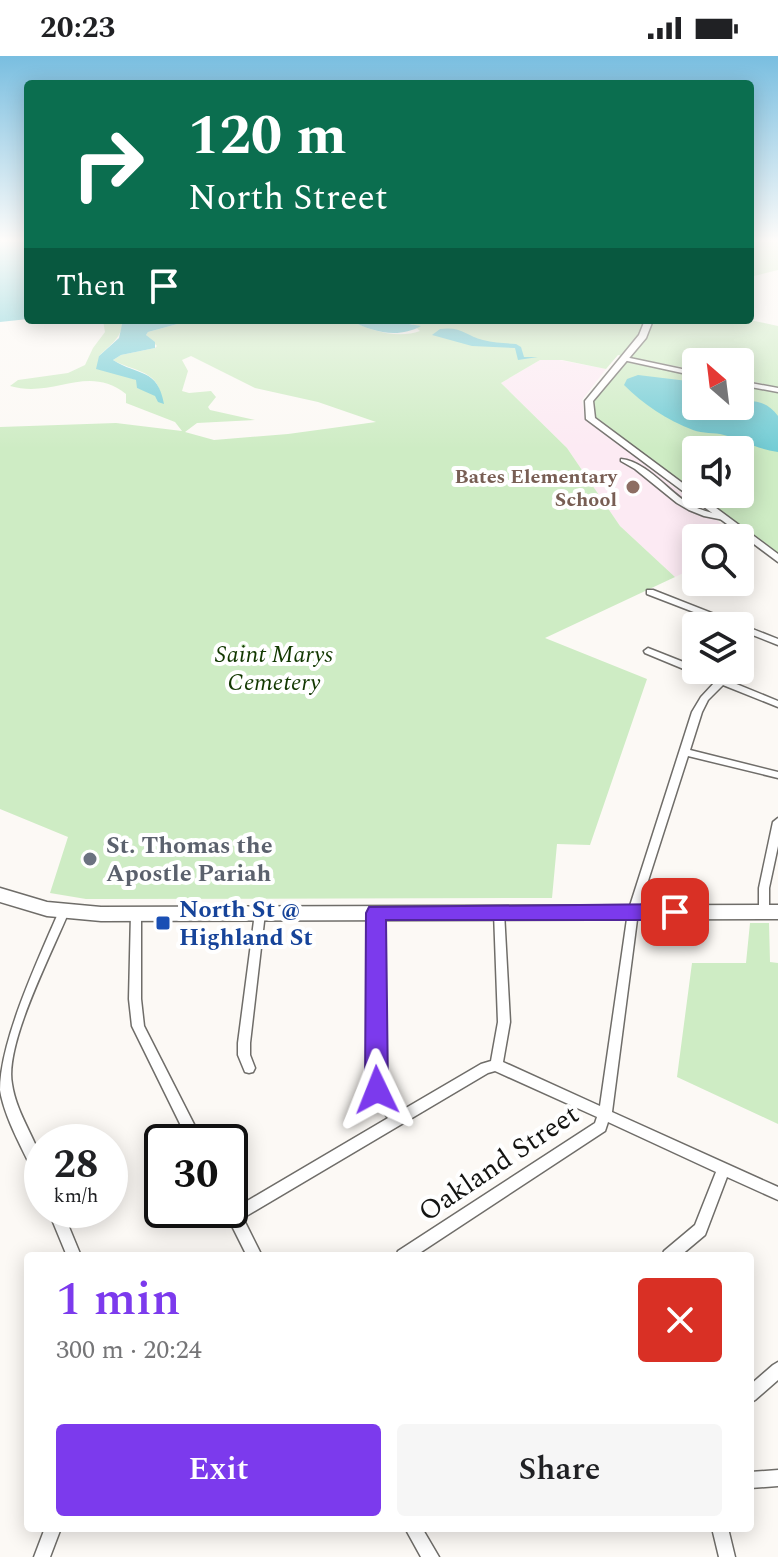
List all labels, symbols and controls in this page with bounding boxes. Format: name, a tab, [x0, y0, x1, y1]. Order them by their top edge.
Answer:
text: 20:23	[40, 5, 115, 51]
text: 120 m	[188, 94, 347, 179]
icon: right	[56, 112, 160, 216]
text: North Street	[188, 171, 388, 226]
text: Then	[56, 263, 126, 309]
icon: arrive	[142, 264, 186, 308]
north arrow	[682, 348, 754, 420]
map controls	[682, 348, 754, 684]
button: sound	[682, 436, 754, 508]
place label: Bates Elementary School	[454, 462, 618, 515]
marker: Bates Elementary School	[624, 478, 642, 496]
button: search	[682, 524, 754, 596]
button: layers	[682, 612, 754, 684]
park label: Saint Marys Cemetery	[215, 637, 333, 701]
place label: St. Thomas the Apostle Pariah	[106, 828, 273, 892]
marker: St. Thomas the Apostle Pariah	[81, 850, 99, 868]
pin	[641, 878, 709, 946]
icon: arrive	[653, 890, 697, 934]
place label: North St @ Highland St	[179, 892, 313, 956]
marker: North St @ Highland St	[154, 914, 172, 932]
position arrow	[335, 1048, 419, 1132]
street label: Oakland Street	[410, 1093, 588, 1233]
speed limit sign: 30	[144, 1124, 248, 1228]
text: 28	[54, 1135, 98, 1196]
text: km/h	[54, 1181, 99, 1211]
text: 1 min	[56, 1263, 181, 1336]
button: close	[638, 1278, 722, 1362]
text: 300 m · 20:24	[56, 1330, 202, 1370]
button: Exit	[56, 1424, 381, 1516]
button: Share	[397, 1424, 722, 1516]

